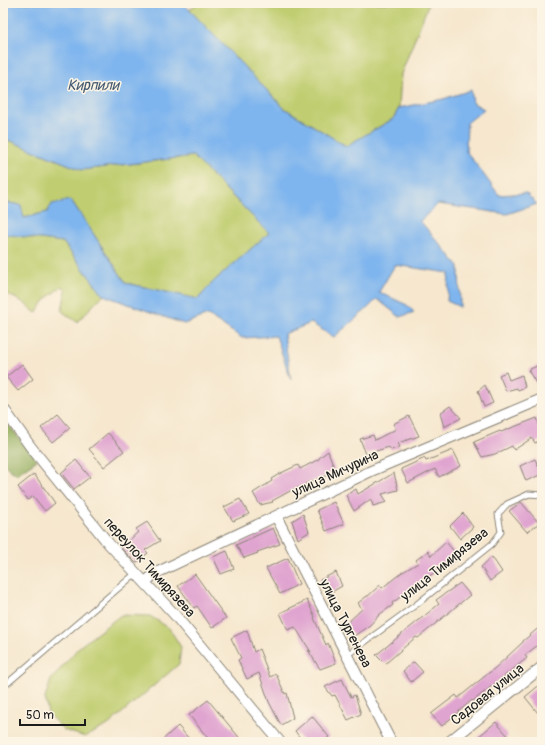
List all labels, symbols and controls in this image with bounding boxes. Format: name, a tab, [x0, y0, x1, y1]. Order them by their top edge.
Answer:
water label: Кирпили	[67, 76, 121, 95]
street label: улица Мичурина	[288, 446, 381, 501]
street label: переулок Тимирязева	[100, 514, 199, 621]
street label: улица Тимирязева	[396, 524, 491, 605]
street label: улица Тургенева	[315, 575, 375, 670]
street label: Садовая улица	[447, 660, 527, 729]
scale bar	[20, 701, 85, 727]
text: 50 m	[26, 708, 54, 723]

